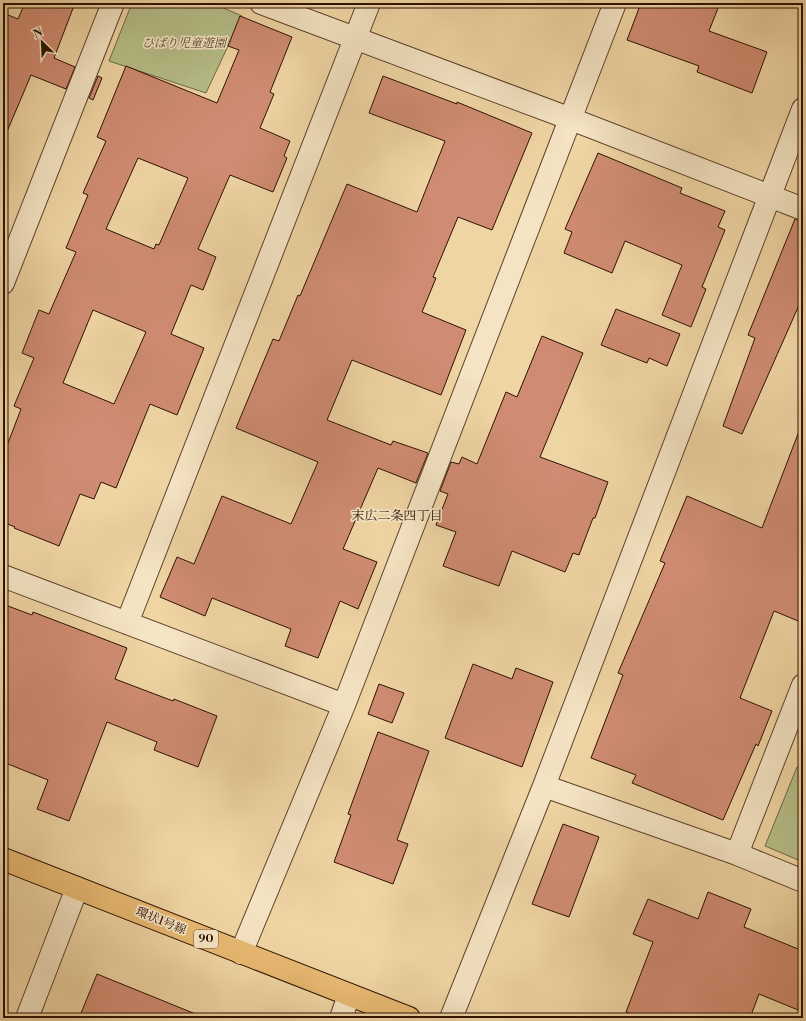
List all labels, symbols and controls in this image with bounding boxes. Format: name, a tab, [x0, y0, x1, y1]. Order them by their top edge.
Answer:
north arrow	[22, 22, 62, 62]
text: N	[32, 25, 45, 42]
park label: ひばり児童遊園	[142, 36, 228, 51]
district label: 末広二条四丁目	[351, 508, 443, 524]
street label: 環状1号線	[134, 904, 188, 938]
road number: 90	[194, 930, 218, 948]

